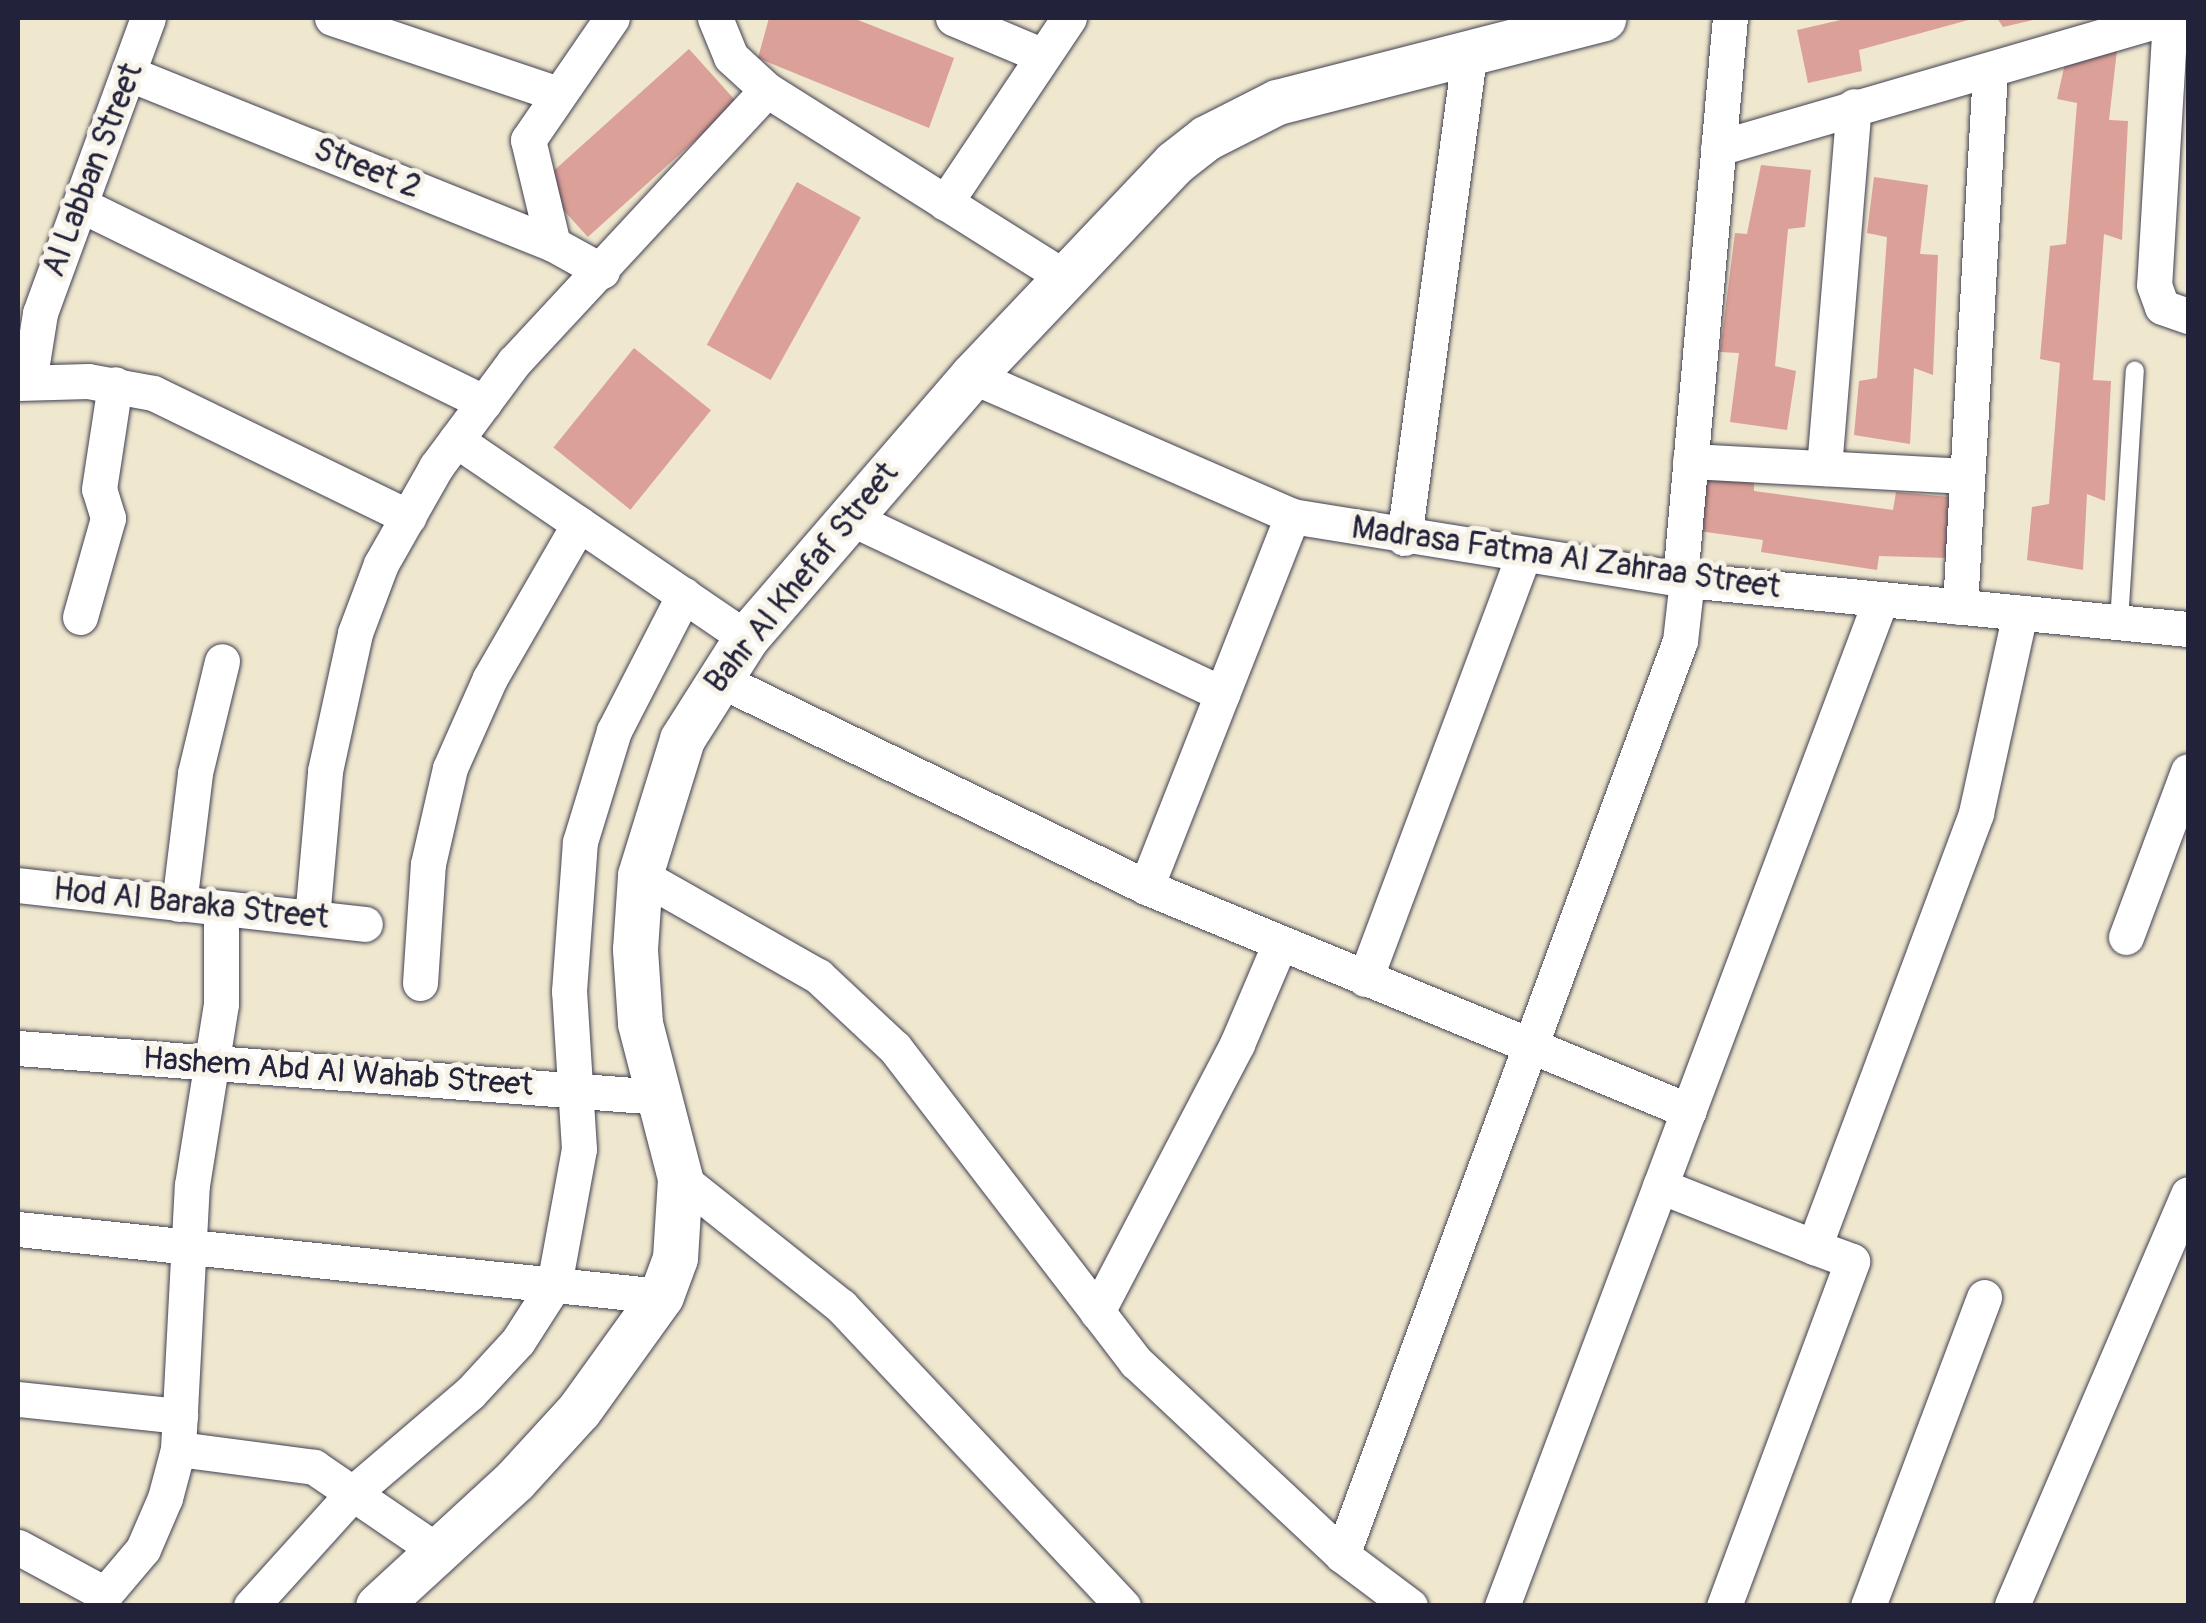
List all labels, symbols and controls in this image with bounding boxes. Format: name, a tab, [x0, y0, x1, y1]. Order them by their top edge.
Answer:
street label: Al Labban Street	[35, 58, 151, 282]
street label: Street 2	[308, 130, 426, 208]
street label: Bahr Al Khefaf Street	[697, 455, 907, 701]
street label: Madrasa Fatma Al Zahraa Street	[1349, 509, 1783, 607]
street label: Hod Al Baraka Street	[51, 870, 331, 938]
street label: Hashem Abd Al Wahab Street	[142, 1039, 534, 1105]

